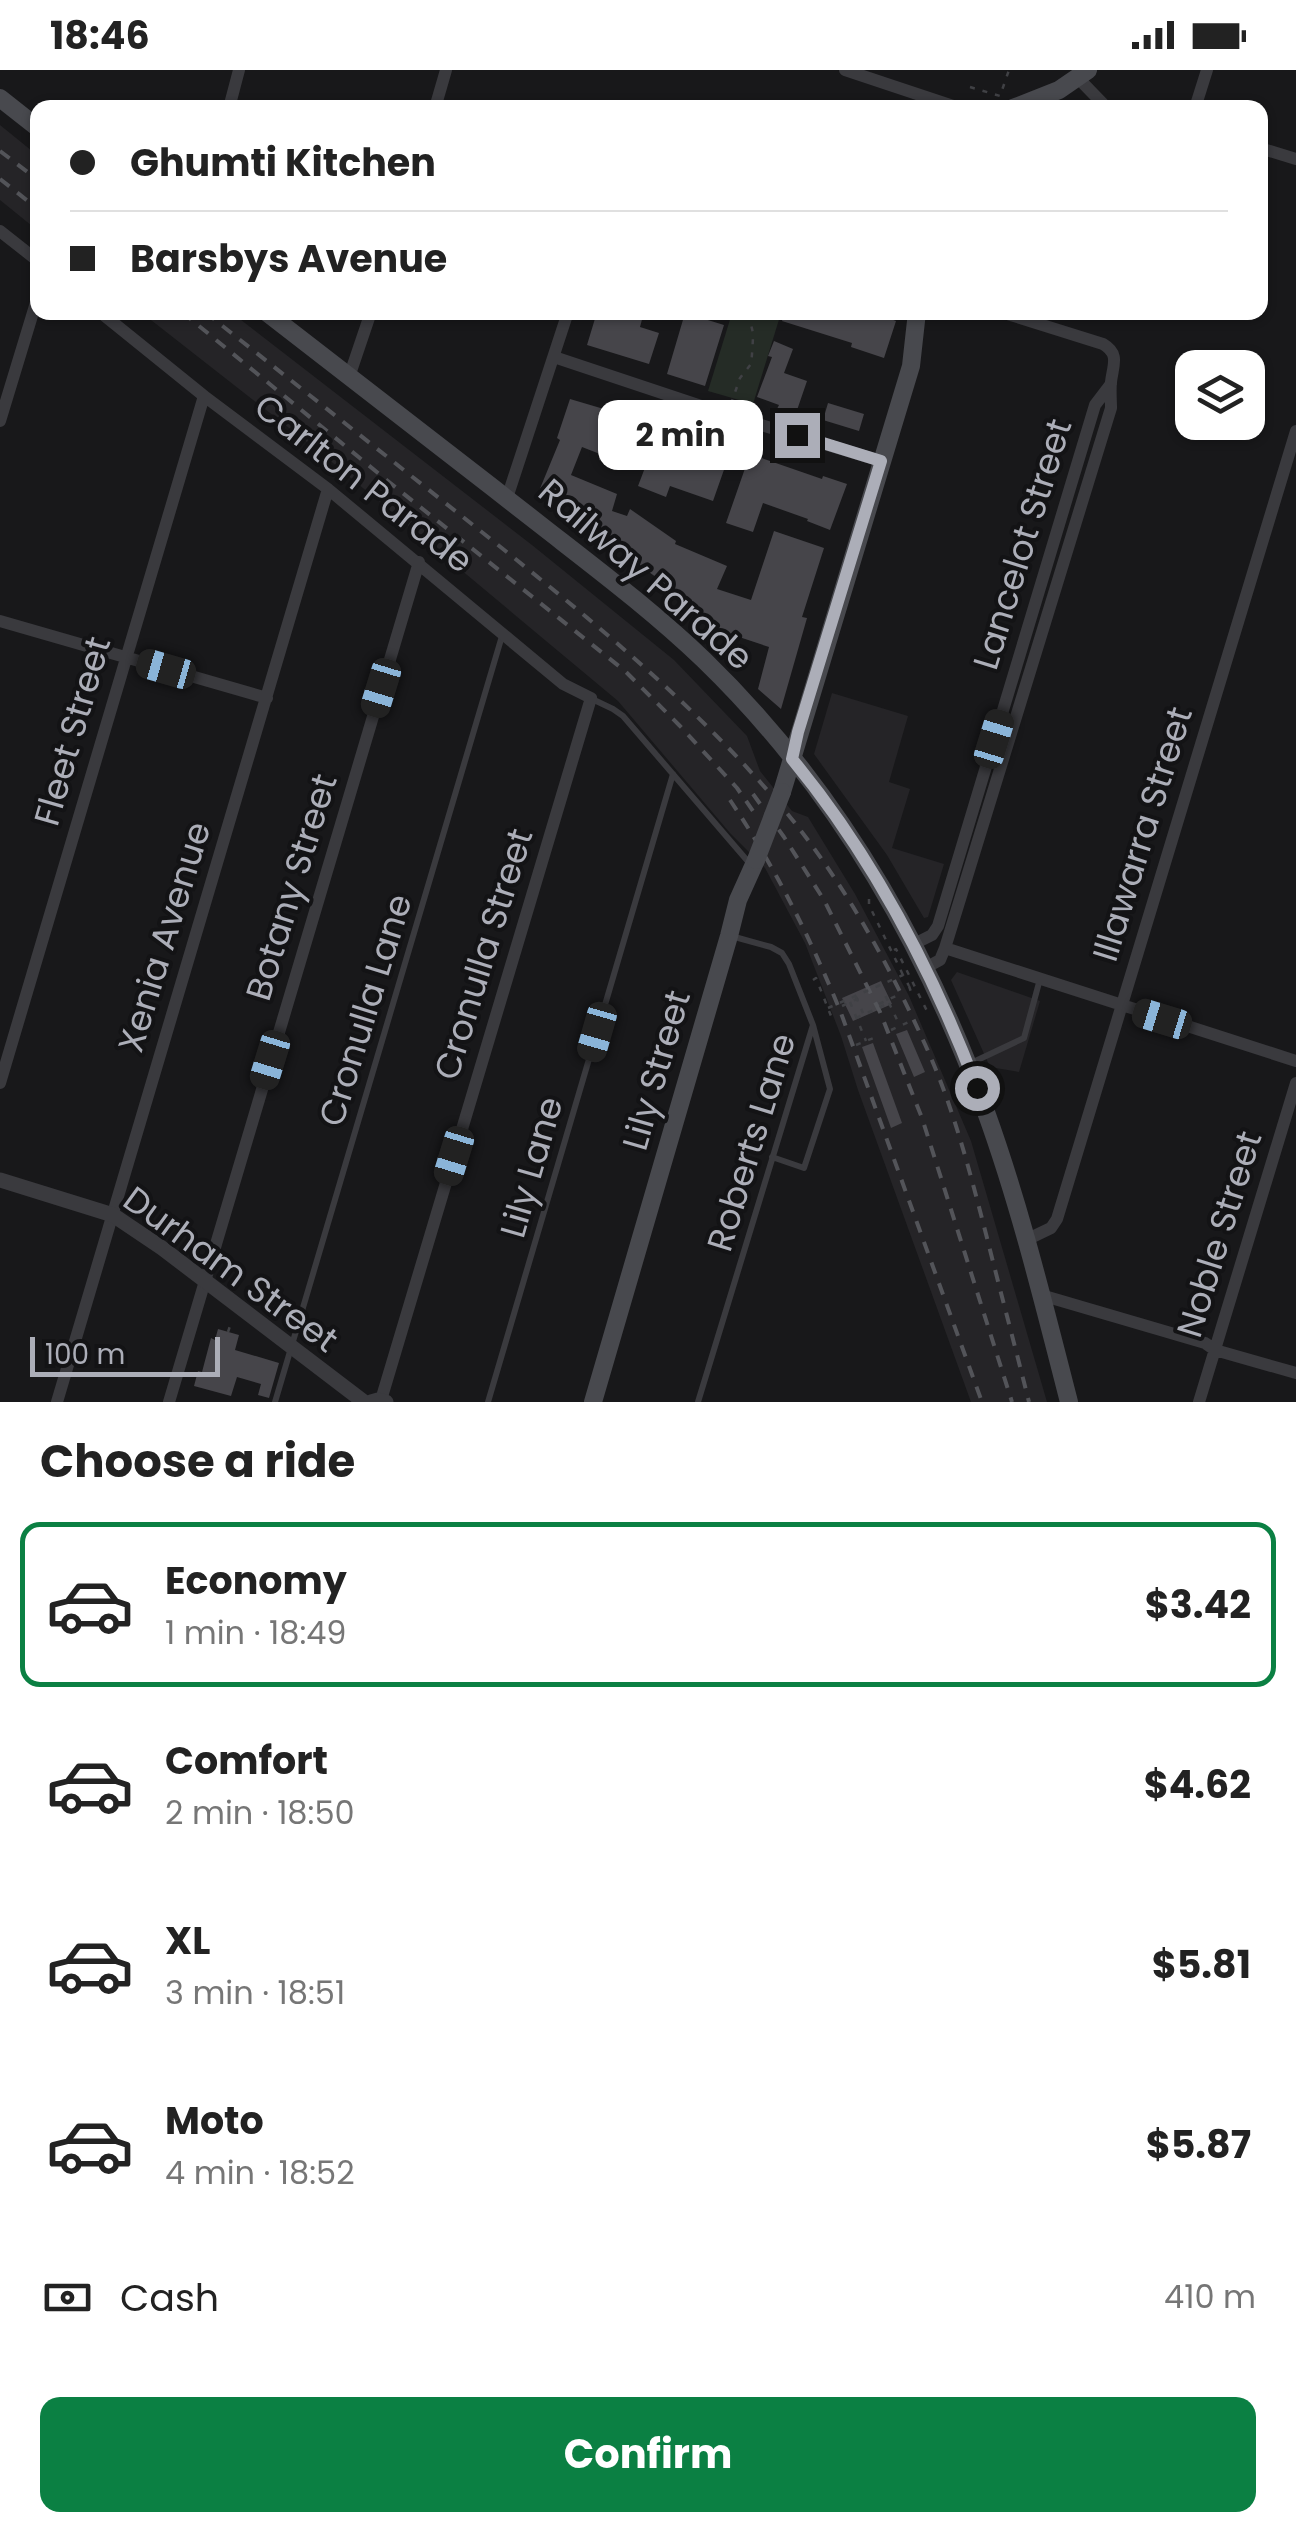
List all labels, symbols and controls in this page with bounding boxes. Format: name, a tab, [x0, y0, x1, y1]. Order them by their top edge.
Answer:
text: 18:46	[50, 9, 150, 62]
text: Ghumti Kitchen	[130, 136, 436, 189]
text: Barsbys Avenue	[130, 232, 447, 285]
map controls	[1175, 350, 1265, 440]
button: layers	[1175, 350, 1265, 440]
street label: Carlton Parade	[244, 382, 484, 584]
callout: 2 min	[597, 400, 762, 470]
text: 2 min	[636, 412, 725, 457]
route end	[775, 413, 820, 458]
street label: Lancelot Street	[961, 413, 1083, 675]
street label: Railway Parade	[528, 467, 764, 681]
street label: Fleet Street	[22, 631, 122, 831]
car	[133, 646, 199, 692]
car	[358, 655, 404, 721]
street label: Illawarra Street	[1080, 701, 1204, 967]
car	[971, 706, 1017, 772]
street label: Botany Street	[233, 768, 349, 1006]
street label: Xenia Avenue	[106, 816, 222, 1058]
street label: Cronulla Street	[422, 823, 544, 1085]
street label: Cronulla Lane	[306, 888, 424, 1132]
street label: Lily Street	[610, 984, 702, 1156]
car	[1129, 996, 1195, 1042]
car	[574, 999, 620, 1065]
car	[247, 1027, 293, 1093]
street label: Roberts Lane	[695, 1027, 807, 1257]
route start	[955, 1066, 1000, 1111]
street label: Lily Lane	[488, 1091, 574, 1243]
car	[431, 1123, 477, 1189]
street label: Noble Street	[1164, 1125, 1274, 1343]
street label: Durham Street	[114, 1174, 348, 1364]
scale bar	[30, 1332, 220, 1376]
text: 100 m	[45, 1335, 125, 1374]
text: Choose a ride	[40, 1430, 355, 1493]
text: Economy	[165, 1554, 347, 1607]
icon: car	[45, 1560, 135, 1650]
text: $3.42	[1145, 1578, 1251, 1631]
text: 1 min · 18:49	[165, 1610, 347, 1655]
text: Comfort	[165, 1734, 328, 1787]
icon: car	[45, 1740, 135, 1830]
text: $4.62	[1144, 1758, 1251, 1811]
text: 2 min · 18:50	[165, 1790, 355, 1835]
text: XL	[165, 1914, 210, 1967]
icon: car	[45, 1920, 135, 2010]
text: $5.81	[1152, 1938, 1251, 1991]
text: 3 min · 18:51	[165, 1970, 345, 2015]
text: Moto	[165, 2094, 264, 2147]
icon: car	[45, 2100, 135, 2190]
text: $5.87	[1146, 2118, 1251, 2171]
text: 4 min · 18:52	[165, 2150, 355, 2195]
icon: cash	[40, 2270, 95, 2325]
text: Cash	[120, 2271, 219, 2324]
text: 410 m	[1164, 2274, 1256, 2319]
button: Confirm	[40, 2397, 1256, 2512]

